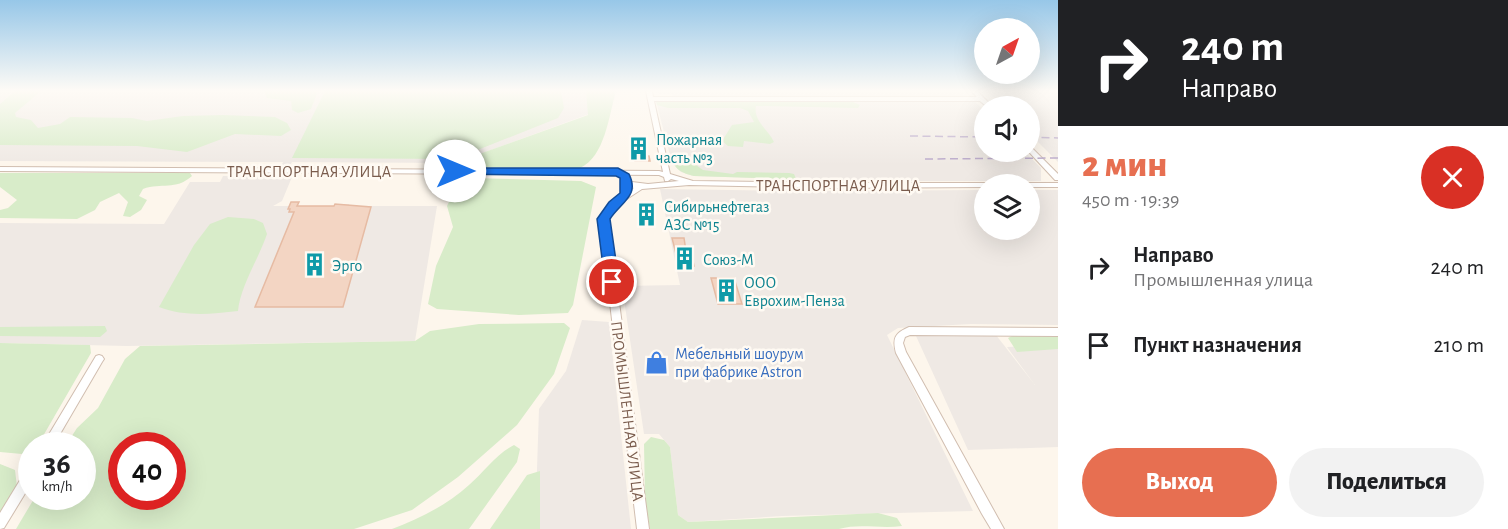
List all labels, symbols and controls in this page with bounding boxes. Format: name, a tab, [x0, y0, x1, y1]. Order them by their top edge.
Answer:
north arrow	[974, 18, 1040, 84]
map controls	[974, 18, 1040, 240]
icon: right	[1082, 24, 1160, 102]
text: 240 m	[1181, 26, 1284, 68]
text: Направо	[1181, 75, 1277, 102]
button: sound	[974, 96, 1040, 162]
place label: Пожарная часть №3	[656, 132, 722, 166]
building icon: Пожарная часть №3	[625, 135, 651, 161]
position arrow	[423, 139, 487, 203]
button: close	[1421, 146, 1484, 209]
text: 2 мин	[1082, 147, 1168, 183]
street label: ТРАНСПОРТНАЯ УЛИЦА	[227, 164, 392, 180]
button: layers	[974, 174, 1040, 240]
street label: ТРАНСПОРТНАЯ УЛИЦА	[756, 178, 921, 194]
text: 450 m · 19:39	[1082, 190, 1180, 210]
place label: Сибирьнефтегаз АЗС №15	[664, 199, 769, 233]
building icon: Сибирьнефтегаз АЗС №15	[633, 202, 659, 228]
text: Направо	[1133, 244, 1214, 266]
building icon: Союз-М	[672, 246, 698, 272]
icon: right	[1082, 251, 1115, 284]
building icon: Эрго	[301, 252, 327, 278]
place label: Союз-М	[703, 252, 754, 268]
pin	[586, 256, 637, 307]
text: 240 m	[1431, 256, 1484, 278]
place label: Эрго	[332, 258, 362, 274]
icon: arrive	[595, 265, 628, 298]
text: Промышленная улица	[1133, 270, 1313, 290]
place label: ООО Еврохим-Пенза	[744, 275, 845, 309]
building icon: ООО Еврохим-Пенза	[713, 278, 739, 304]
street label: ПРОМЫШЛЕННАЯ УЛИЦА	[608, 320, 646, 503]
icon: arrive	[1082, 329, 1115, 362]
text: Пункт назначения	[1133, 334, 1302, 356]
text: 210 m	[1434, 334, 1484, 356]
place label: Мебельный шоурум при фабрике Astron	[675, 346, 804, 380]
shop icon: Мебельный шоурум при фабрике Astron	[644, 349, 670, 375]
speed limit sign: 40	[108, 432, 186, 510]
button: Выход	[1082, 448, 1277, 517]
button: Поделиться	[1289, 448, 1484, 517]
text: 36	[43, 449, 71, 479]
text: km/h	[42, 479, 72, 494]

